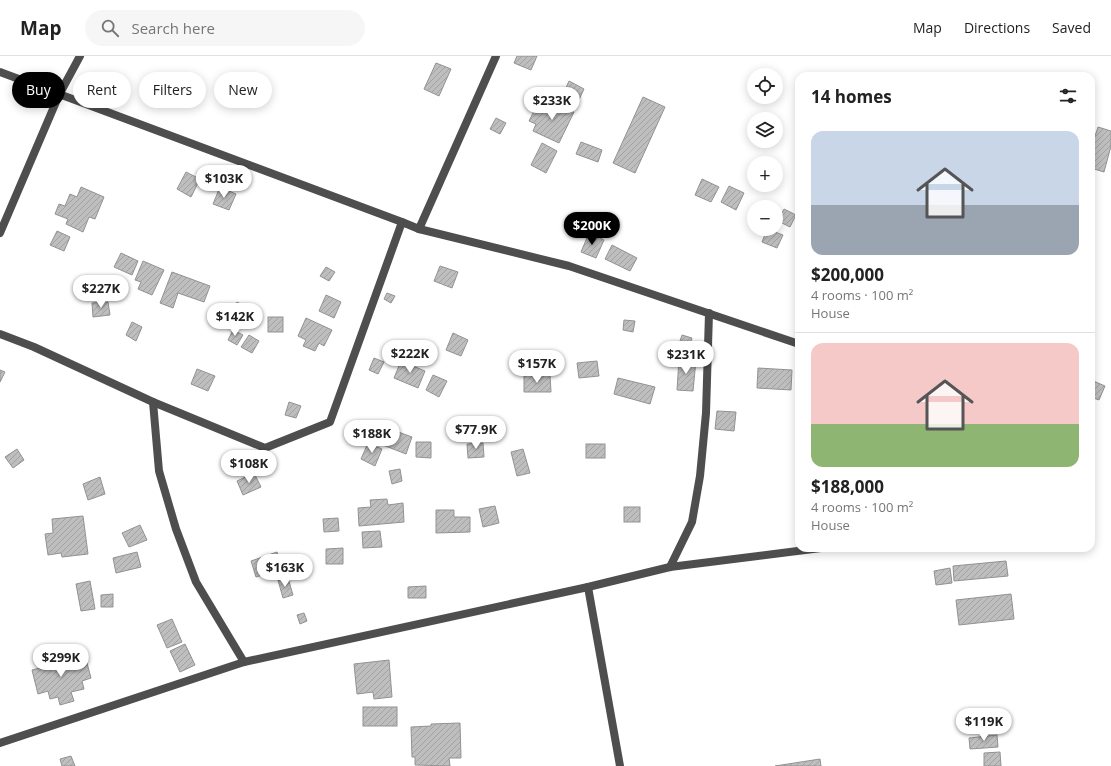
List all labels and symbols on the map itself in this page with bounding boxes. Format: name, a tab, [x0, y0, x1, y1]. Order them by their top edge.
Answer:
pin: $233K	[524, 87, 580, 121]
pin: $103K	[196, 165, 252, 199]
pin: $200K	[564, 212, 620, 246]
pin: $227K	[73, 275, 129, 309]
pin: $142K	[207, 303, 263, 337]
pin: $222K	[382, 340, 438, 374]
pin: $231K	[658, 341, 714, 375]
pin: $157K	[509, 350, 565, 384]
pin: $77.9K	[443, 416, 509, 450]
pin: $188K	[344, 420, 400, 454]
pin: $108K	[221, 450, 277, 484]
pin: $163K	[257, 554, 313, 588]
pin: $299K	[33, 644, 89, 678]
pin: $119K	[956, 708, 1012, 742]

